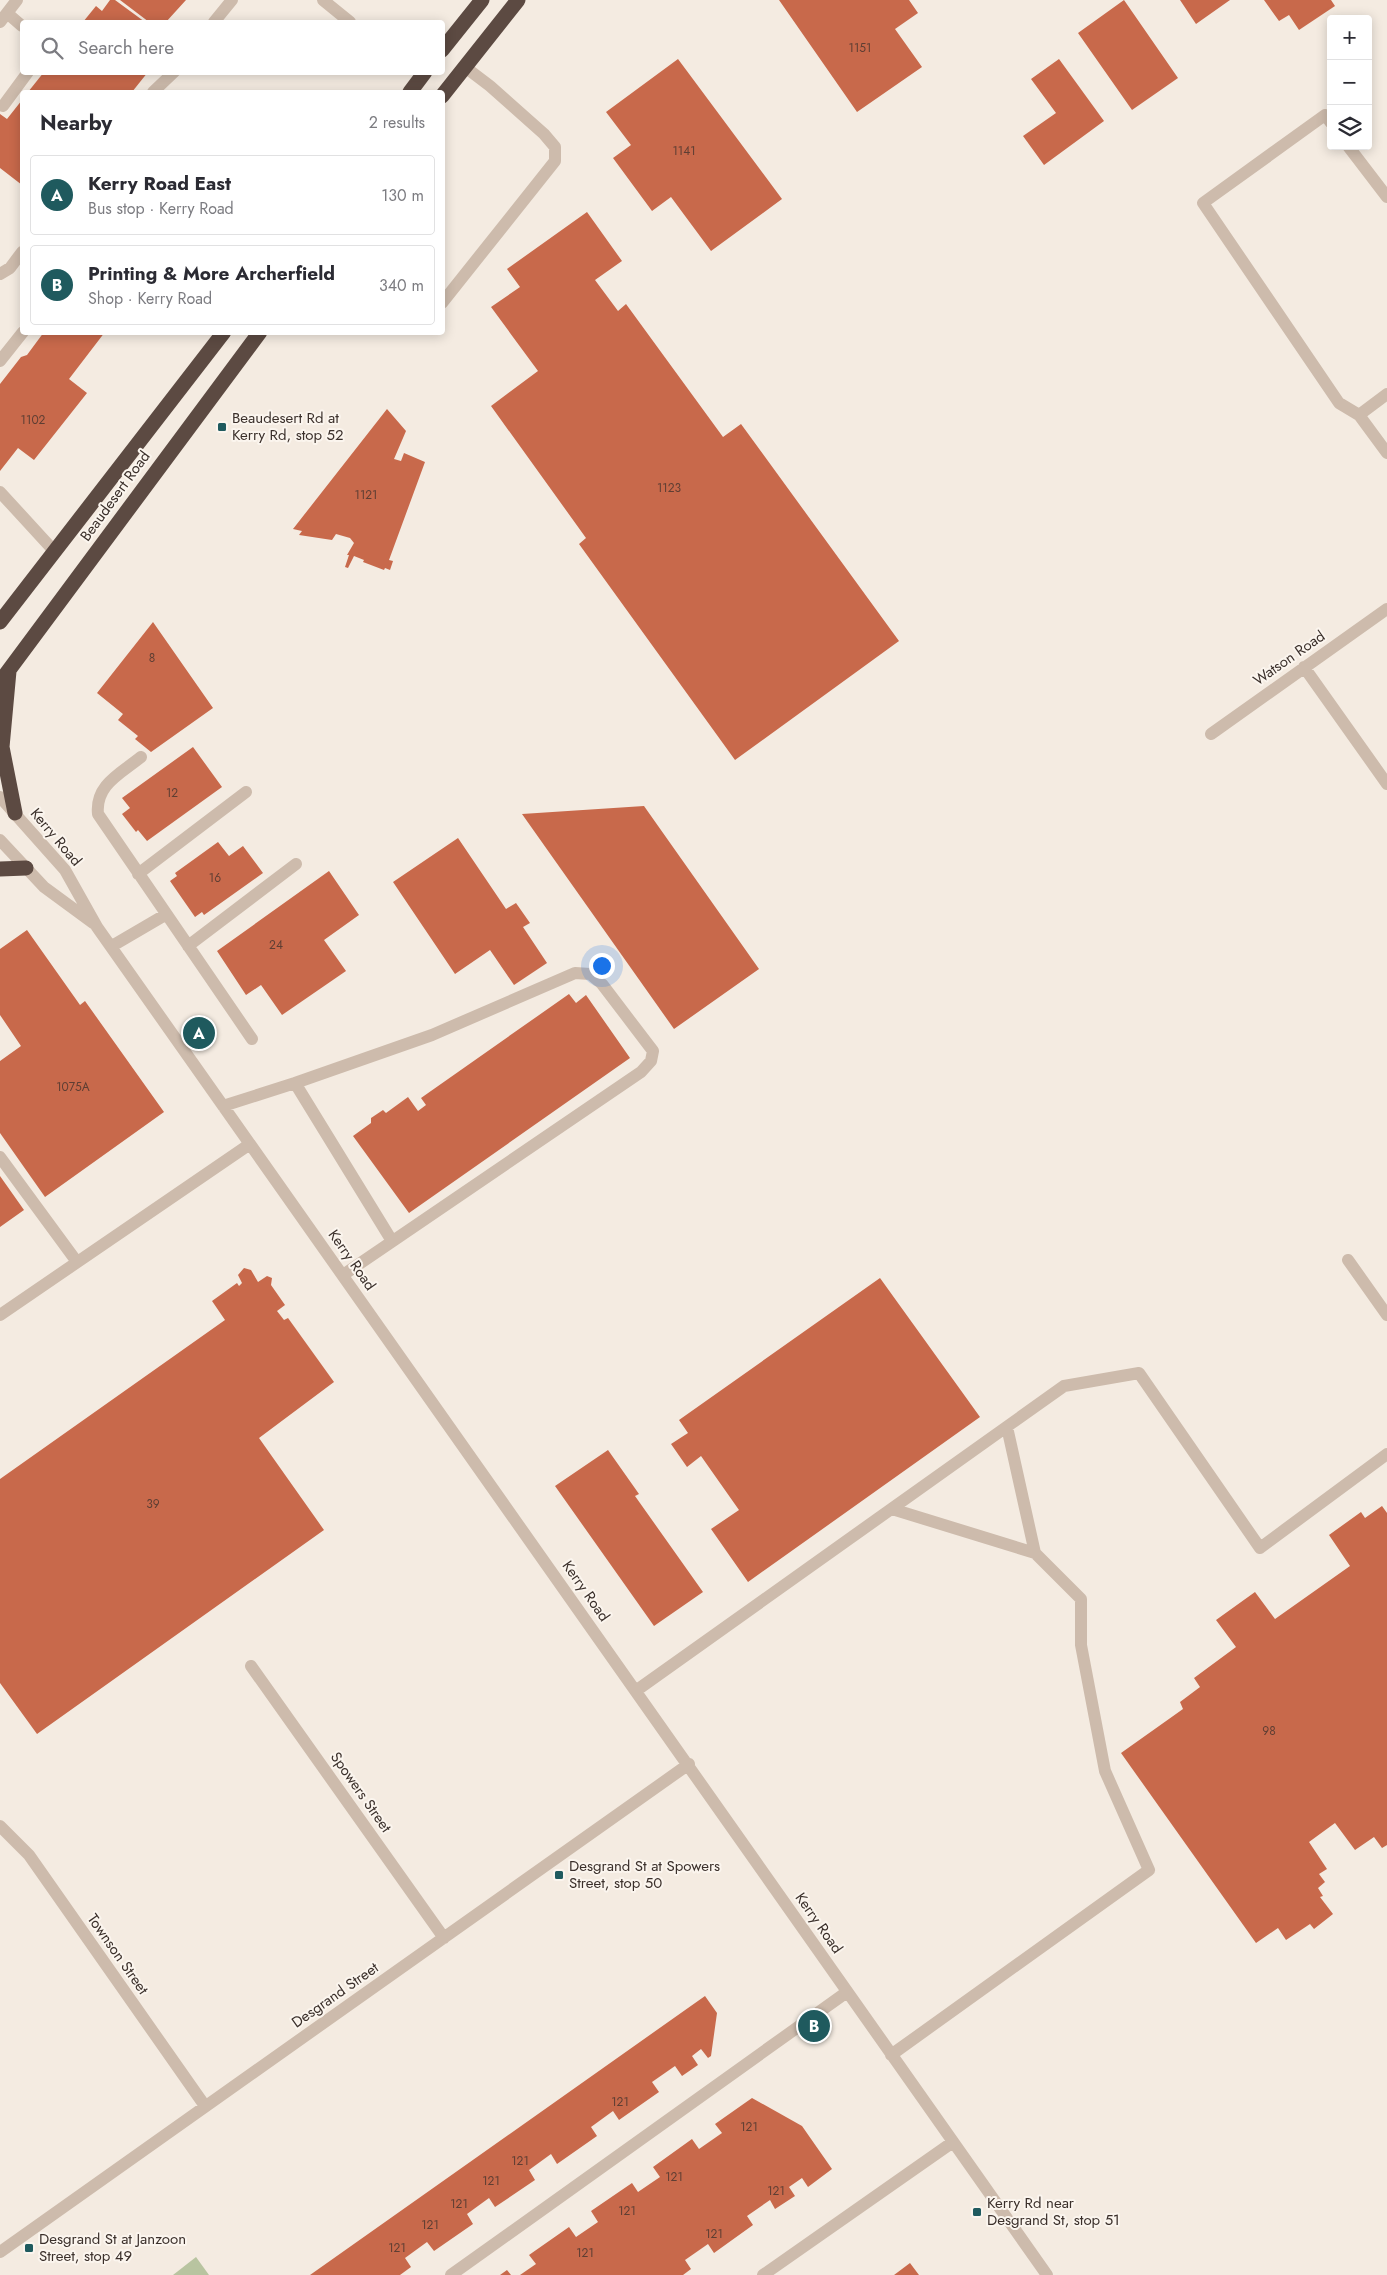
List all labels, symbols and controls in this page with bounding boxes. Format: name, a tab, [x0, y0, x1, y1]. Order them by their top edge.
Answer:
map controls	[1327, 15, 1372, 150]
button: +	[1327, 15, 1372, 60]
search box	[20, 20, 445, 75]
icon: search	[38, 34, 66, 62]
text: Search here	[78, 34, 174, 61]
house number: 1151	[849, 39, 871, 57]
button: −	[1327, 60, 1372, 105]
button: layers	[1327, 105, 1372, 150]
text: Nearby	[40, 108, 112, 138]
text: 2 results	[369, 111, 425, 134]
house number: 1141	[672, 142, 696, 160]
text: Kerry Road East	[88, 170, 231, 197]
text: A	[51, 184, 63, 207]
text: 130 m	[381, 184, 424, 207]
text: Bus stop · Kerry Road	[88, 197, 234, 220]
text: Printing & More Archerfield	[88, 260, 335, 287]
text: B	[52, 274, 62, 297]
text: 340 m	[379, 274, 424, 297]
text: Shop · Kerry Road	[88, 287, 212, 310]
place label: Beaudesert Rd at Kerry Rd, stop 52	[232, 407, 344, 446]
house number: 1102	[21, 411, 46, 429]
marker: Beaudesert Rd at Kerry Rd, stop 52	[216, 421, 228, 433]
street label: Beaudesert Road	[75, 446, 155, 546]
house number: 1123	[657, 479, 682, 497]
house number: 1121	[354, 486, 378, 504]
street label: Watson Road	[1249, 625, 1329, 691]
house number: 8	[149, 649, 155, 667]
house number: 12	[166, 784, 178, 802]
street label: Kerry Road	[25, 803, 87, 871]
house number: 16	[209, 869, 221, 887]
house number: 24	[269, 936, 283, 954]
your location	[589, 953, 615, 979]
pin: A	[183, 1014, 215, 1052]
house number: 1075A	[56, 1078, 90, 1096]
street label: Kerry Road	[323, 1225, 381, 1295]
house number: 39	[146, 1495, 160, 1513]
street label: Kerry Road	[557, 1556, 615, 1626]
house number: 98	[1262, 1722, 1276, 1740]
street label: Spowers Street	[325, 1747, 397, 1837]
place label: Desgrand St at Spowers Street, stop 50	[569, 1855, 720, 1894]
marker: Desgrand St at Spowers Street, stop 50	[553, 1869, 565, 1881]
street label: Kerry Road	[790, 1888, 848, 1958]
street label: Townson Street	[82, 1909, 154, 1999]
street label: Desgrand Street	[287, 1957, 383, 2033]
pin: B	[798, 2007, 830, 2045]
house number: 121	[611, 2093, 629, 2111]
house number: 121	[740, 2118, 758, 2136]
house number: 121	[511, 2152, 529, 2170]
house number: 121	[665, 2168, 683, 2186]
house number: 121	[482, 2172, 500, 2190]
house number: 121	[767, 2182, 785, 2200]
place label: Kerry Rd near Desgrand St, stop 51	[987, 2192, 1120, 2231]
house number: 121	[450, 2195, 468, 2213]
house number: 121	[618, 2202, 636, 2220]
marker: Kerry Rd near Desgrand St, stop 51	[971, 2206, 983, 2218]
house number: 121	[421, 2216, 439, 2234]
house number: 121	[705, 2225, 723, 2243]
place label: Desgrand St at Janzoon Street, stop 49	[39, 2228, 186, 2267]
house number: 121	[388, 2239, 406, 2257]
marker: Desgrand St at Janzoon Street, stop 49	[23, 2242, 35, 2254]
house number: 121	[576, 2244, 594, 2262]

